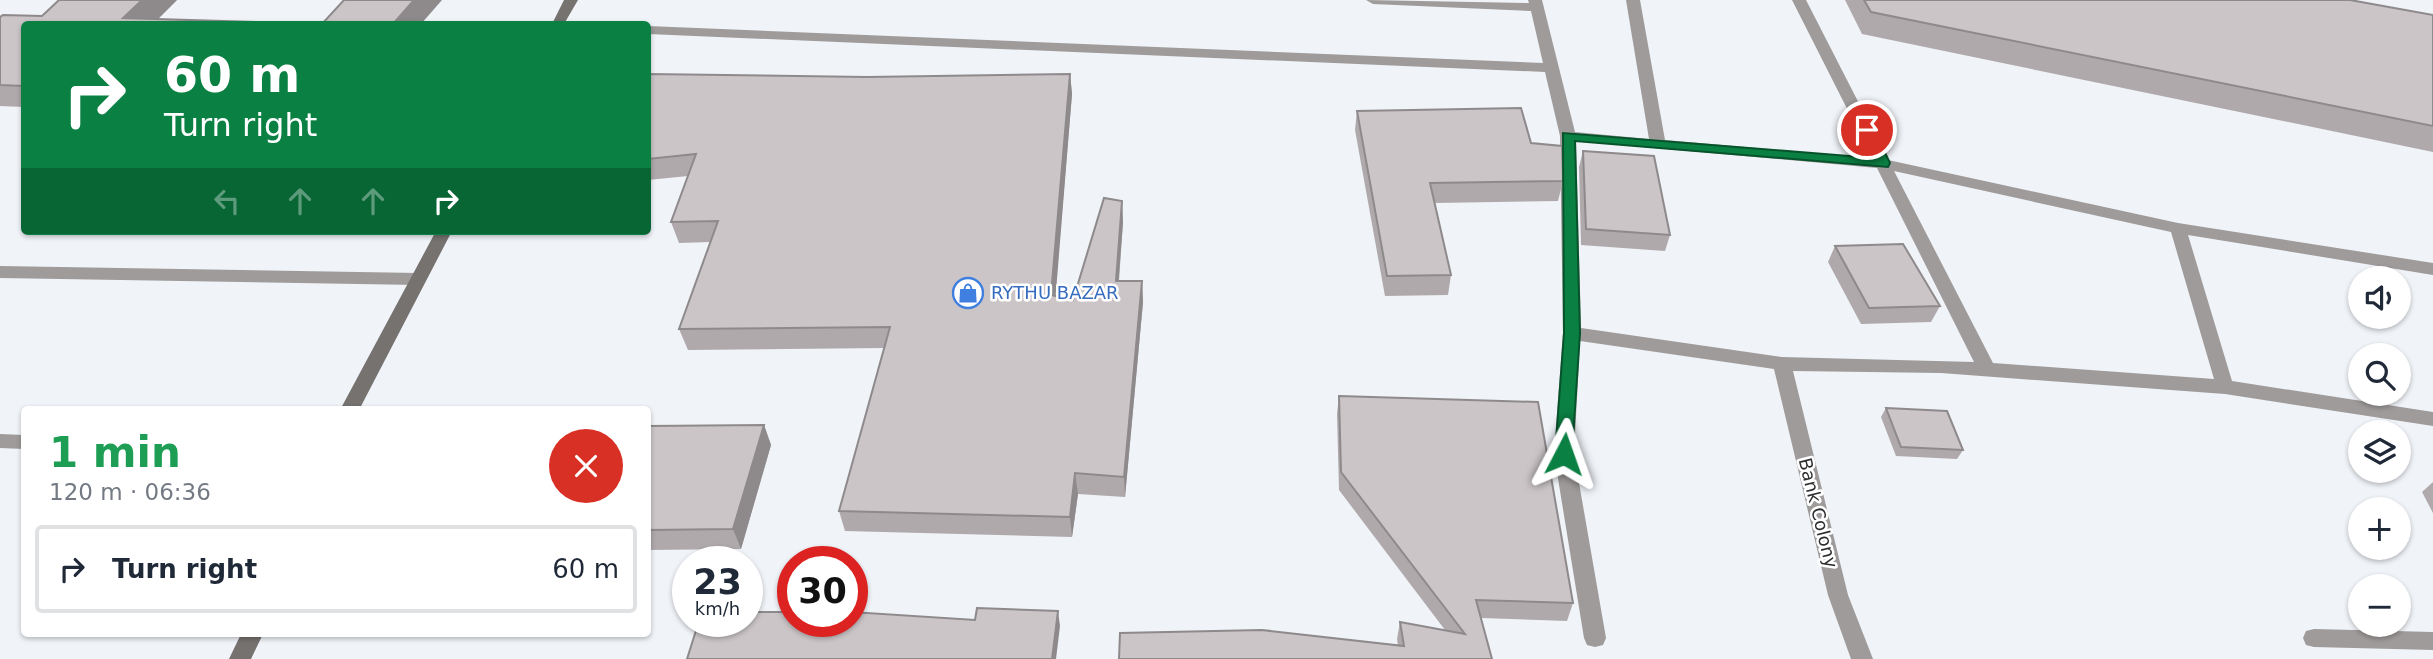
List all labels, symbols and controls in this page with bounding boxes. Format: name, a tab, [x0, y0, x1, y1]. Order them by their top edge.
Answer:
text: 60 m	[164, 47, 300, 104]
icon: right	[49, 49, 140, 140]
pin	[1837, 100, 1897, 160]
text: Turn right	[164, 106, 317, 144]
icon: arrive	[1848, 111, 1886, 149]
icon: left	[208, 182, 246, 220]
icon: ahead	[281, 182, 319, 220]
icon: ahead	[354, 182, 392, 220]
icon: right	[427, 182, 465, 220]
map controls	[2348, 266, 2411, 637]
button: sound	[2348, 266, 2411, 329]
shop icon: RYTHU BAZAR	[951, 276, 985, 310]
place label: RYTHU BAZAR	[991, 282, 1119, 303]
button: search	[2348, 343, 2411, 406]
position arrow	[1527, 417, 1601, 491]
button: layers	[2348, 420, 2411, 483]
text: 1 min	[49, 428, 181, 477]
button: close	[549, 429, 623, 503]
street label: Bank Colony	[1795, 456, 1842, 570]
text: 120 m · 06:36	[49, 479, 211, 505]
button: +	[2348, 497, 2411, 560]
speed limit sign: 30	[777, 546, 868, 637]
icon: right	[53, 550, 91, 588]
text: Turn right	[112, 554, 257, 584]
text: 60 m	[552, 554, 619, 584]
text: 23	[693, 562, 742, 602]
button: −	[2348, 574, 2411, 637]
text: km/h	[695, 598, 740, 619]

